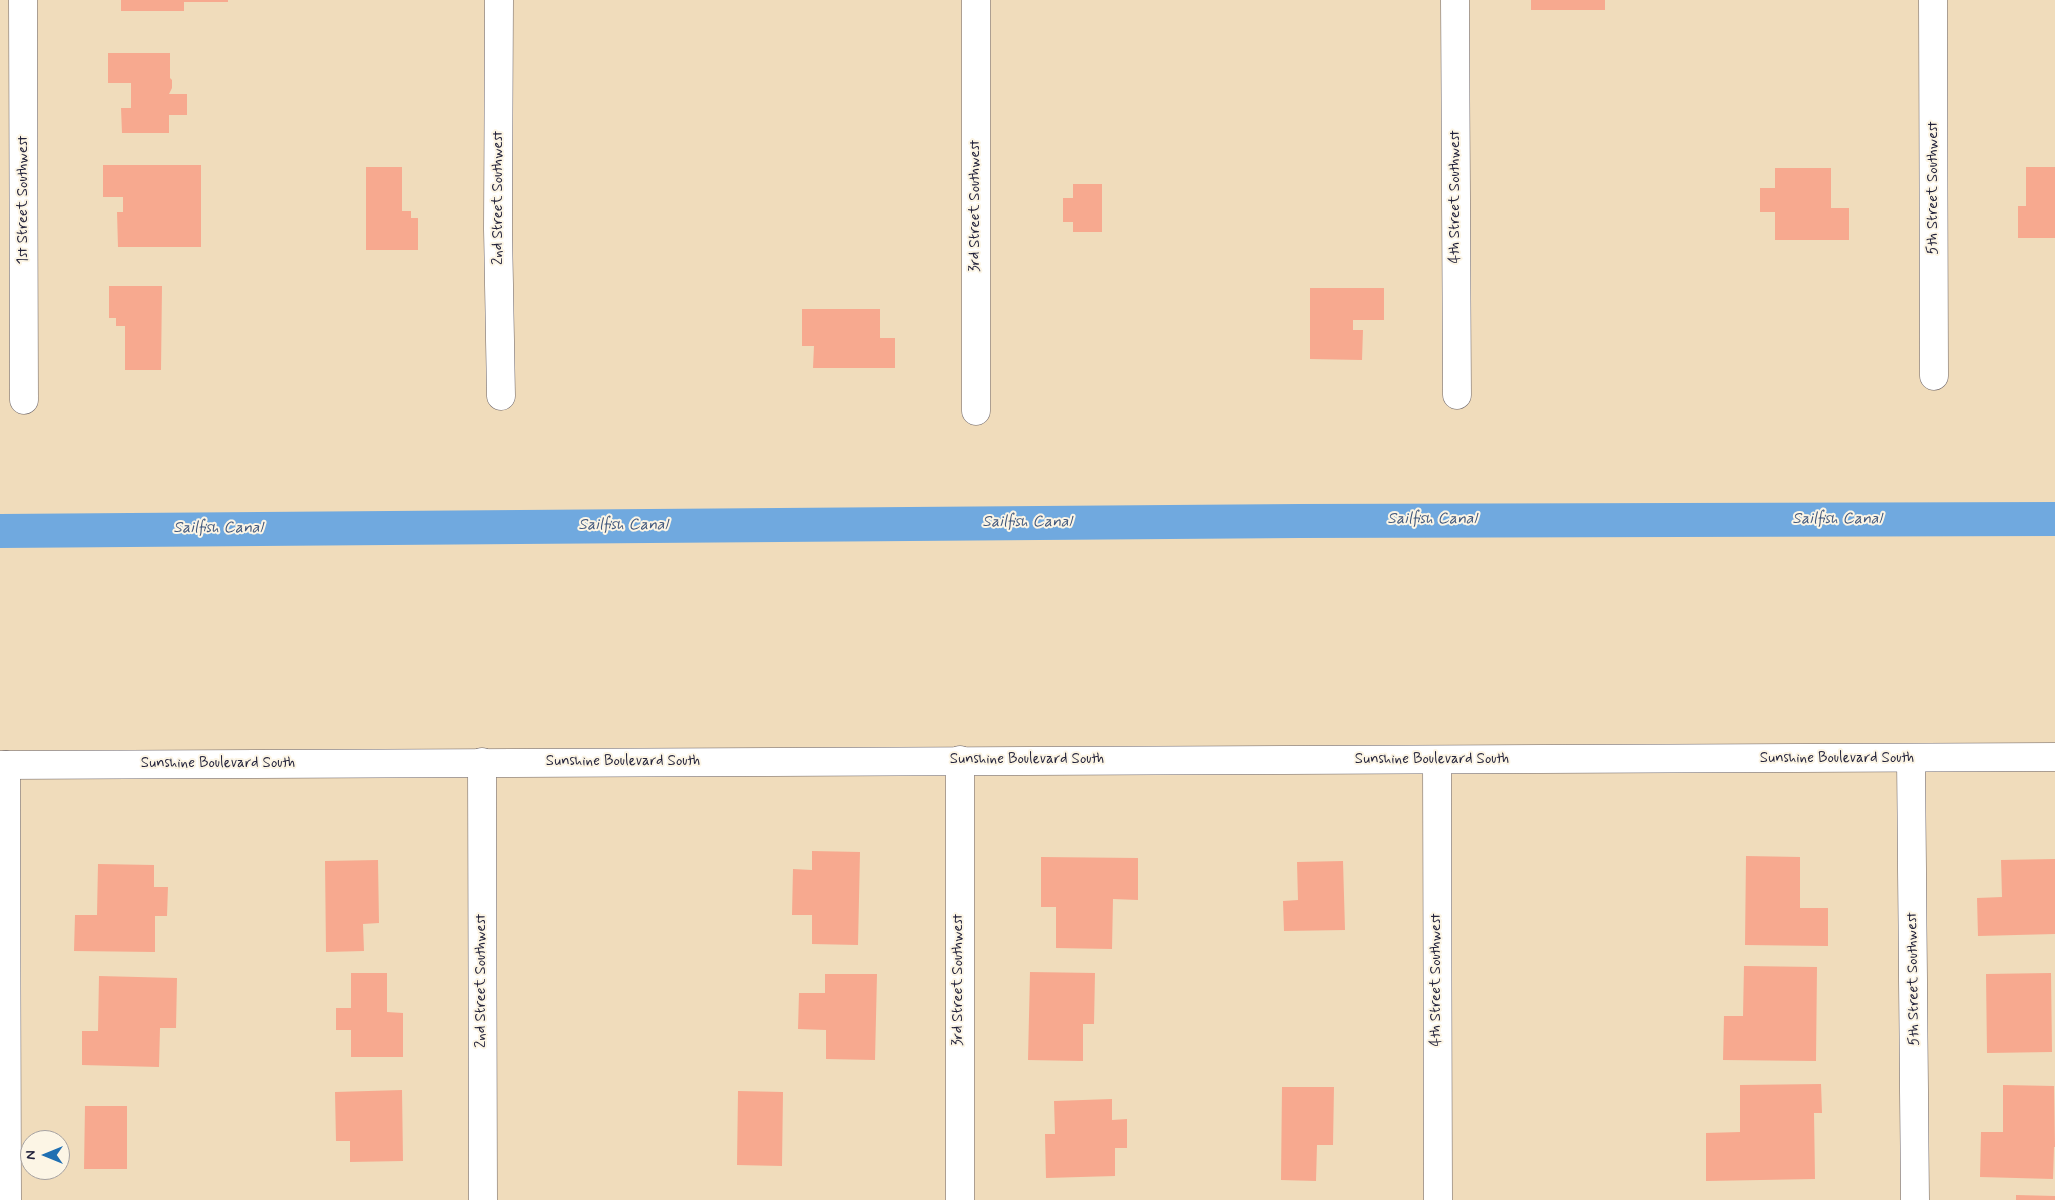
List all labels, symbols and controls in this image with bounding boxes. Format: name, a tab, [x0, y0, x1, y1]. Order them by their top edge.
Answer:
street label: 5th Street Southwest	[1925, 121, 1943, 255]
street label: 4th Street Southwest	[1447, 130, 1465, 264]
street label: 2nd Street Southwest	[490, 131, 508, 265]
street label: 1st Street Southwest	[15, 136, 33, 264]
street label: 3rd Street Southwest	[967, 140, 985, 272]
water label: Sailfish Canal	[1387, 510, 1477, 530]
water label: Sailfish Canal	[1792, 510, 1882, 530]
water label: Sailfish Canal	[982, 513, 1072, 533]
water label: Sailfish Canal	[578, 516, 668, 536]
water label: Sailfish Canal	[173, 519, 263, 539]
street label: Sunshine Boulevard South	[1760, 750, 1914, 768]
street label: Sunshine Boulevard South	[950, 751, 1104, 769]
street label: Sunshine Boulevard South	[1355, 751, 1509, 769]
street label: Sunshine Boulevard South	[546, 753, 700, 771]
street label: Sunshine Boulevard South	[141, 755, 295, 773]
street label: 5th Street Southwest	[1904, 912, 1924, 1046]
street label: 4th Street Southwest	[1428, 913, 1446, 1047]
street label: 2nd Street Southwest	[473, 914, 491, 1048]
street label: 3rd Street Southwest	[950, 914, 968, 1046]
north arrow	[20, 1130, 70, 1180]
text: N	[22, 1150, 40, 1160]

